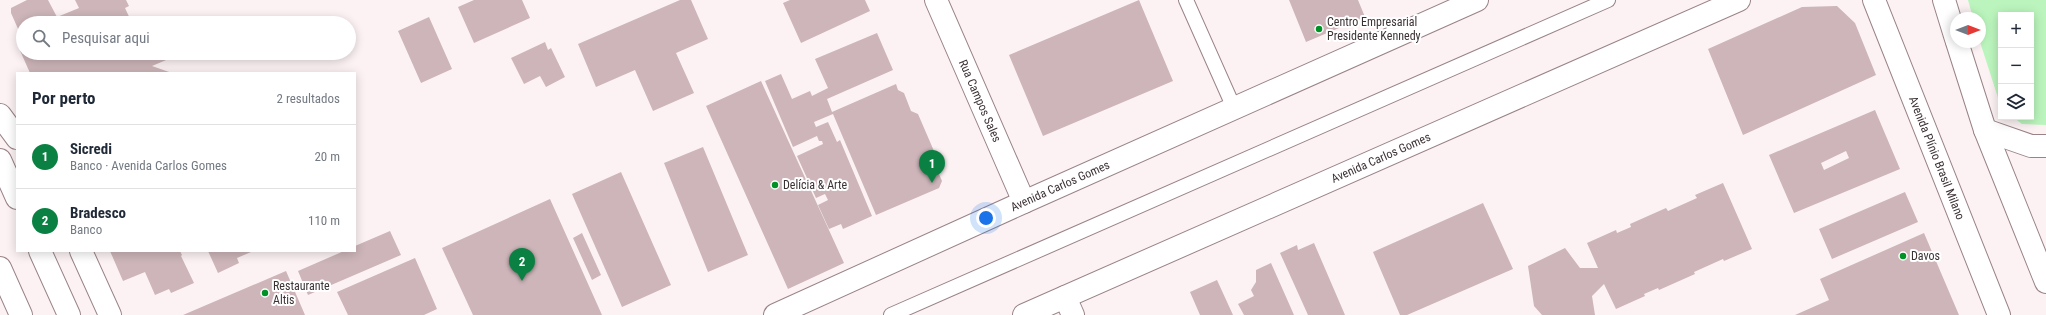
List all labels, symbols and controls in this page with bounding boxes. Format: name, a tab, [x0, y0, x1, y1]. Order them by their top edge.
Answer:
north arrow	[1950, 12, 1986, 48]
map controls	[1998, 12, 2034, 120]
button: +	[1998, 12, 2034, 48]
place label: Centro Empresarial Presidente Kennedy	[1327, 15, 1421, 43]
search box	[16, 16, 356, 60]
marker: Centro Empresarial Presidente Kennedy	[1314, 24, 1324, 34]
icon: search	[30, 27, 52, 49]
text: Pesquisar aqui	[62, 29, 150, 47]
button: −	[1998, 48, 2034, 84]
street label: Rua Campos Sales	[956, 58, 1004, 144]
button: layers	[1998, 84, 2034, 120]
text: Por perto	[32, 88, 96, 108]
text: 2 resultados	[276, 91, 340, 106]
street label: Avenida Plínio Brasil Milano	[1906, 94, 1968, 222]
street label: Avenida Carlos Gomes	[1329, 130, 1433, 186]
text: Sicredi	[70, 140, 112, 158]
text: 1	[42, 149, 48, 164]
text: 20 m	[314, 149, 340, 164]
pin: 1	[919, 150, 945, 183]
text: Banco · Avenida Carlos Gomes	[70, 158, 227, 173]
street label: Avenida Carlos Gomes	[1008, 158, 1112, 214]
place label: Delícia & Arte	[783, 178, 848, 192]
marker: Delícia & Arte	[770, 180, 780, 190]
text: Bradesco	[70, 204, 126, 222]
your location	[976, 208, 996, 228]
text: 2	[42, 213, 48, 228]
text: 110 m	[308, 213, 340, 228]
text: Banco	[70, 222, 102, 237]
pin: 2	[509, 248, 535, 281]
place label: Davos	[1911, 249, 1940, 263]
marker: Davos	[1898, 251, 1908, 261]
place label: Restaurante Altis	[273, 279, 330, 307]
marker: Restaurante Altis	[260, 288, 270, 298]

